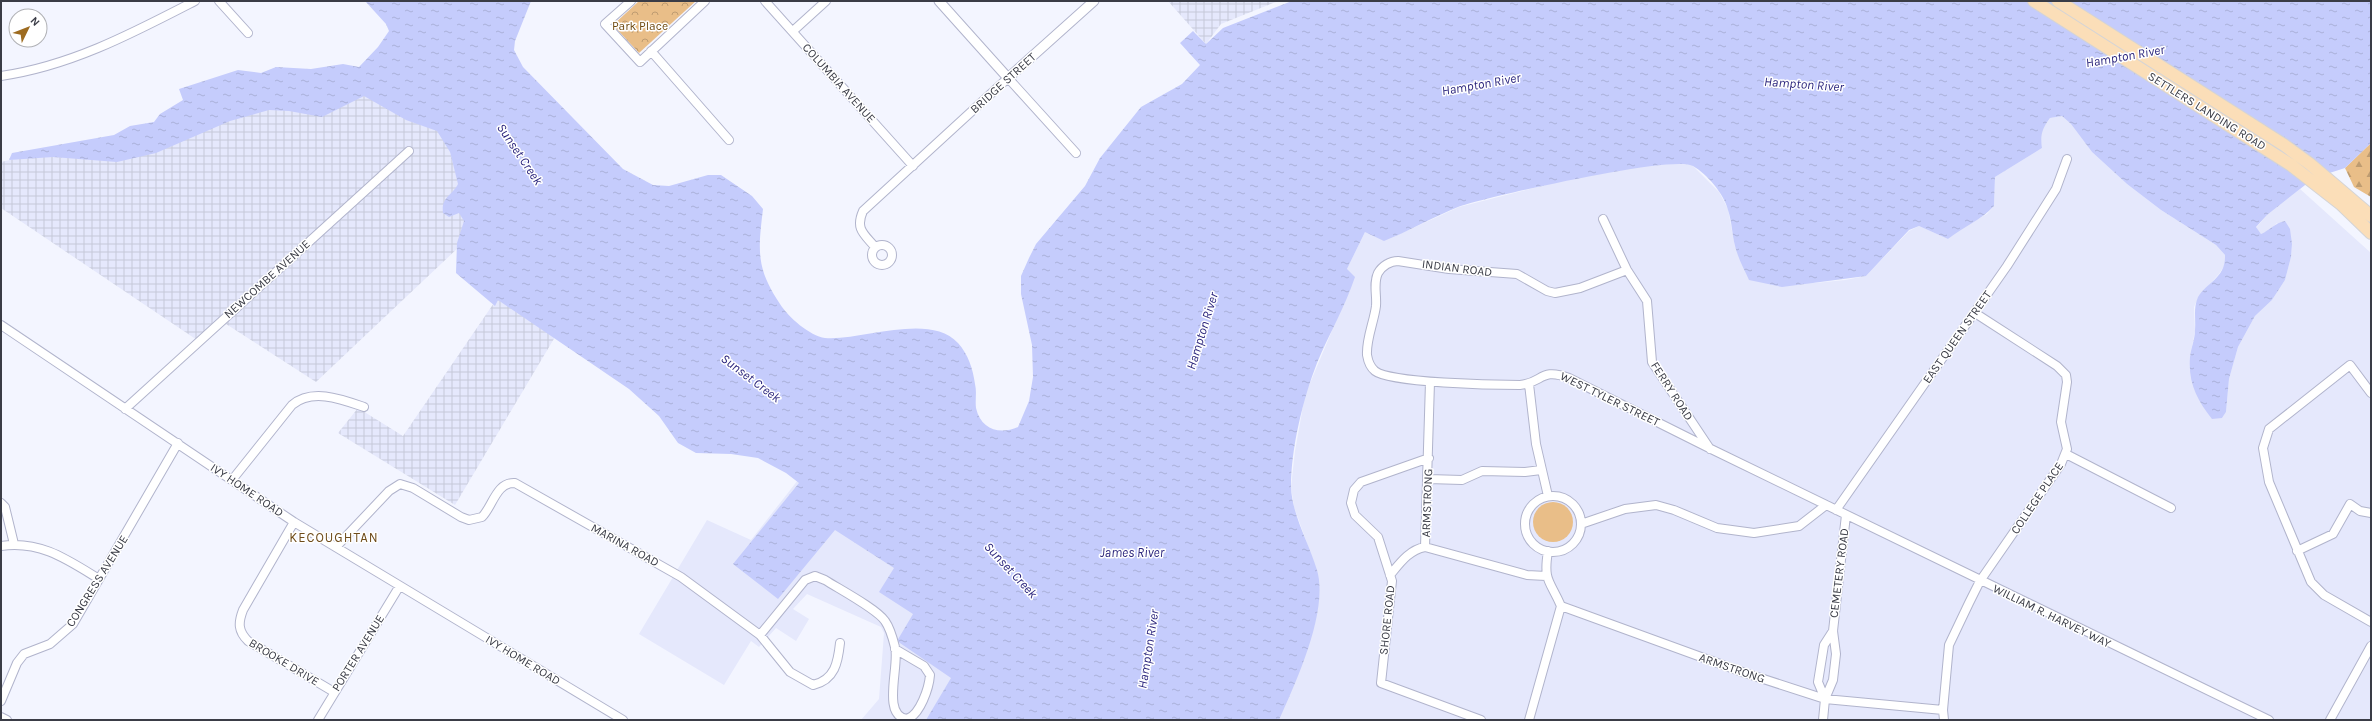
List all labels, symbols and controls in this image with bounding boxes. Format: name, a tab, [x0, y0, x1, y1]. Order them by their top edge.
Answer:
north arrow	[8, 8, 48, 48]
text: N	[28, 14, 42, 29]
park label: Park Place	[612, 19, 668, 33]
street label: COLUMBIA AVENUE	[800, 40, 878, 126]
water label: Hampton River	[2084, 42, 2166, 70]
street label: BRIDGE STREET	[967, 50, 1039, 116]
street label: SETTLERS LANDING ROAD	[2145, 69, 2269, 153]
water label: Hampton River	[1440, 70, 1522, 98]
water label: Hampton River	[1764, 74, 1845, 94]
water label: Sunset Creek	[494, 120, 546, 188]
street label: NEWCOMBE AVENUE	[221, 237, 313, 321]
street label: INDIAN ROAD	[1421, 257, 1493, 279]
street label: EAST QUEEN STREET	[1920, 288, 1994, 386]
water label: Hampton River	[1183, 290, 1221, 371]
water label: Sunset Creek	[718, 351, 784, 406]
street label: FERRY ROAD	[1648, 359, 1696, 423]
street label: WEST TYLER STREET	[1558, 369, 1662, 429]
street label: COLLEGE PLACE	[2008, 459, 2066, 537]
street label: IVY HOME ROAD	[208, 460, 286, 520]
street label: ARMSTRONG	[1419, 468, 1435, 538]
street label: MARINA ROAD	[589, 521, 662, 569]
street label: CEMETERY ROAD	[1827, 527, 1851, 619]
district label: KECOUGHTAN	[289, 530, 379, 545]
street label: CONGRESS AVENUE	[63, 533, 131, 629]
water label: Sunset Creek	[981, 539, 1041, 601]
water label: James River	[1100, 545, 1165, 560]
street label: WILLIAM R. HARVEY WAY	[1991, 581, 2114, 651]
street label: SHORE ROAD	[1376, 584, 1398, 655]
water label: Hampton River	[1134, 608, 1162, 690]
street label: PORTER AVENUE	[329, 612, 387, 694]
street label: IVY HOME ROAD	[483, 632, 563, 688]
street label: BROOKE DRIVE	[246, 636, 322, 688]
street label: ARMSTRONG	[1697, 650, 1767, 686]

